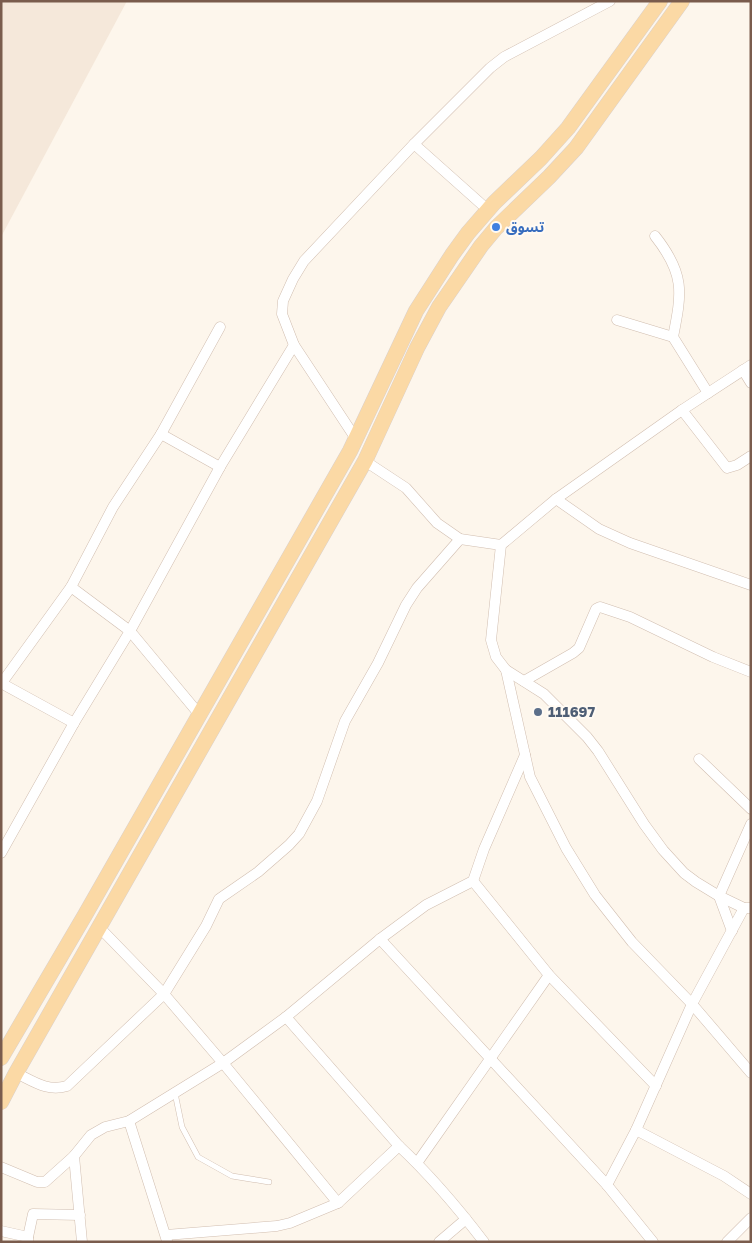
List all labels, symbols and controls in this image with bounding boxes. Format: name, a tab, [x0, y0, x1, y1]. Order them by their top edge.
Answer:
place label: تسوق	[506, 218, 544, 235]
marker: تسوق	[490, 221, 502, 233]
place label: 111697	[548, 703, 595, 720]
marker: 111697	[532, 706, 544, 718]

